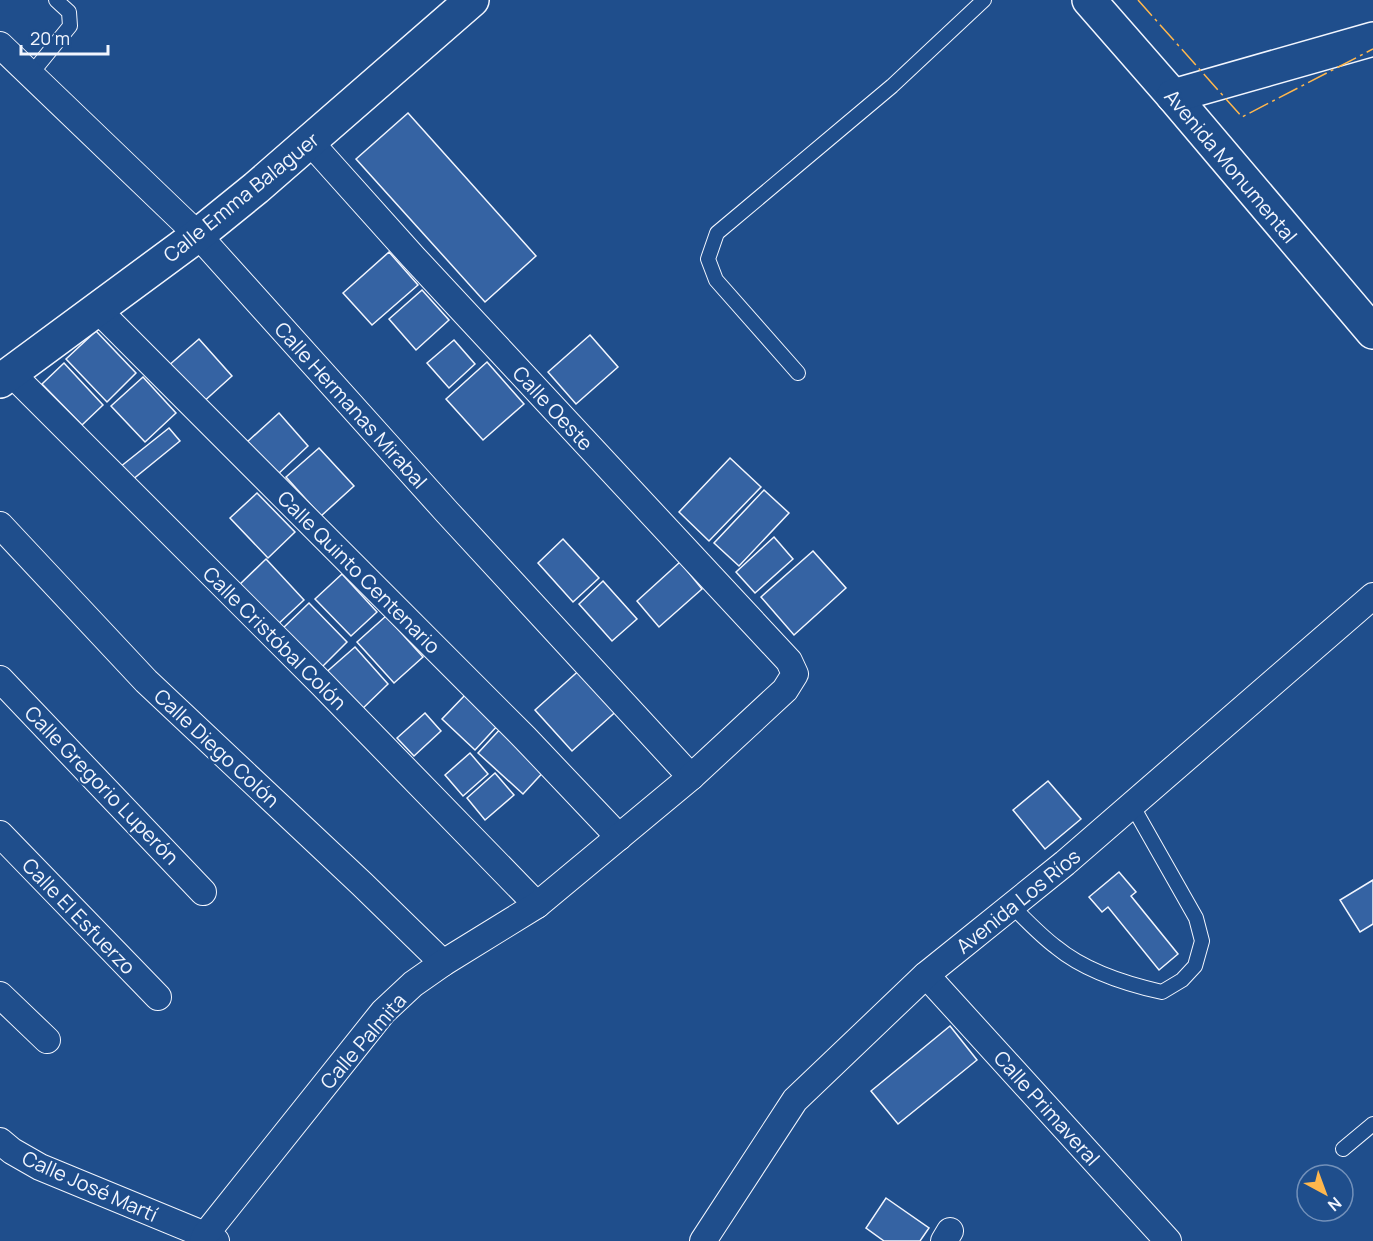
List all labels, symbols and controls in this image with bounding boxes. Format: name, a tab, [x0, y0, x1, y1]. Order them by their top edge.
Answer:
scale bar	[21, 18, 108, 56]
text: 20 m	[30, 26, 70, 50]
street label: Avenida Monumental	[1159, 83, 1303, 249]
street label: Calle Emma Balaguer	[158, 126, 324, 268]
street label: Calle Hermanas Mirabal	[269, 316, 433, 494]
street label: Calle Oeste	[507, 360, 599, 456]
street label: Calle Quinto Centenario	[272, 485, 446, 659]
street label: Calle Cristóbal Colón	[197, 560, 353, 716]
street label: Calle Diego Colón	[148, 683, 286, 813]
street label: Calle Gregorio Luperón	[19, 700, 185, 870]
street label: Avenida Los Ríos	[950, 843, 1086, 959]
street label: Calle El Esfuerzo	[17, 852, 142, 980]
street label: Calle Palmita	[314, 987, 412, 1095]
street label: Calle Primaveral	[988, 1045, 1106, 1171]
street label: Calle José Martí	[18, 1144, 162, 1228]
north arrow	[1295, 1163, 1355, 1223]
text: N	[1323, 1192, 1346, 1216]

